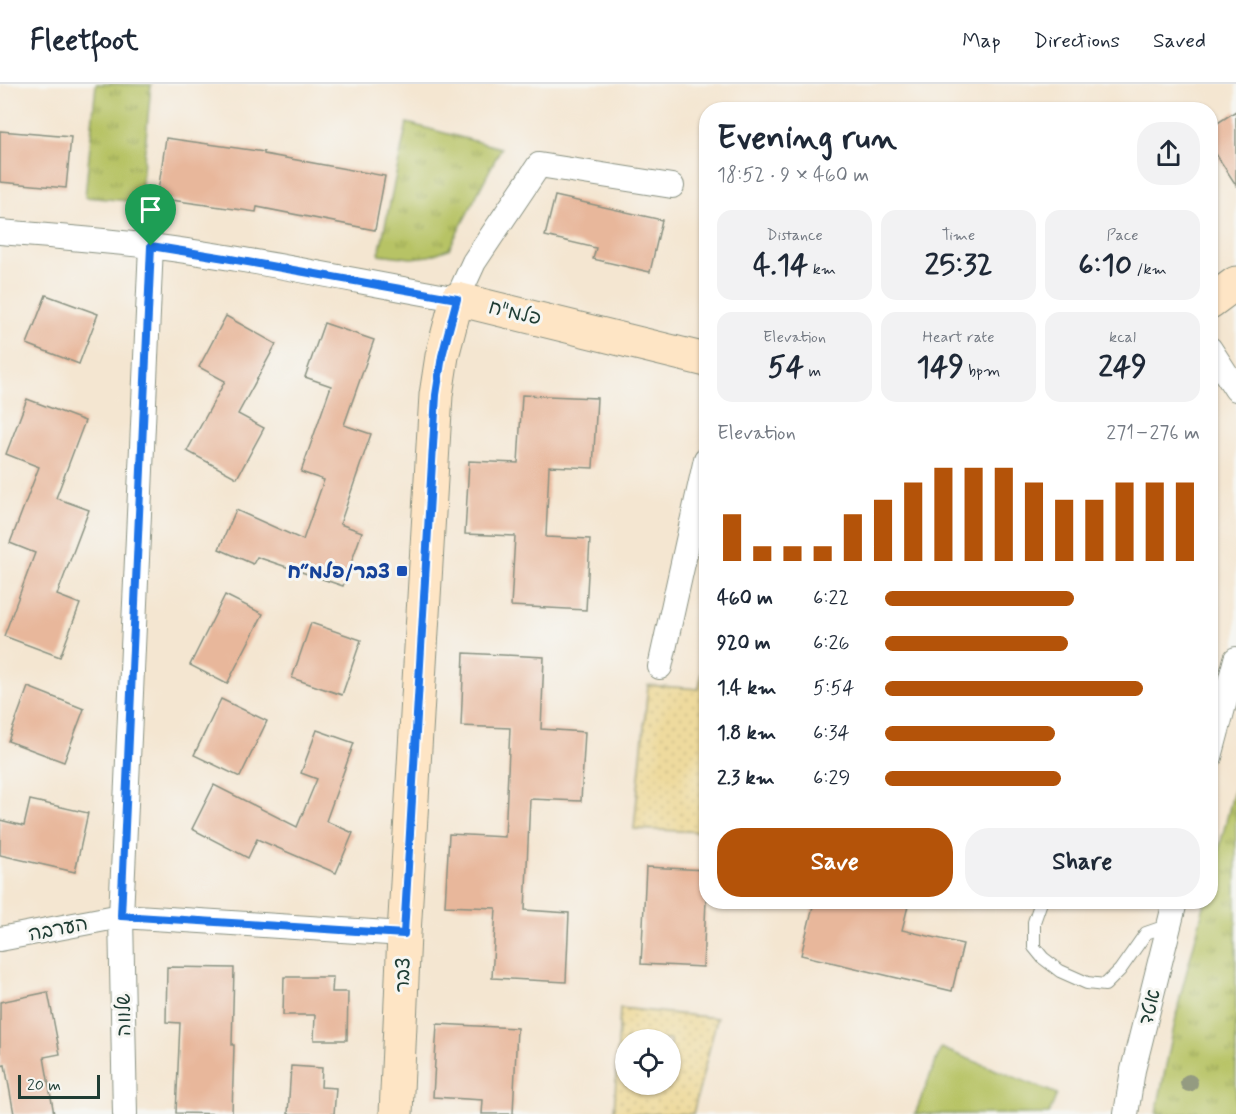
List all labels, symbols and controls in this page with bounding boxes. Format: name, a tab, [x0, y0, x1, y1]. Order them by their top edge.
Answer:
text: Fleetfoot	[30, 23, 139, 60]
text: Map	[962, 27, 1001, 55]
text: Directions	[1034, 27, 1120, 55]
text: Saved	[1153, 27, 1206, 55]
text: Evening run	[717, 117, 897, 161]
button: share	[1137, 122, 1200, 185]
text: 18:52 · 9 × 460 m	[717, 162, 869, 189]
pin	[125, 184, 176, 246]
icon: arrive	[134, 193, 167, 226]
text: Distance	[766, 225, 823, 246]
text: Time	[942, 225, 975, 246]
text: Pace	[1107, 225, 1138, 246]
text: 4.14	[753, 246, 808, 285]
text: 25:32	[924, 246, 993, 285]
text: 6:10	[1078, 246, 1132, 285]
text: km	[808, 259, 836, 280]
text: /km	[1132, 259, 1167, 280]
street label: פלמ"ח	[486, 294, 544, 333]
text: Elevation	[763, 327, 826, 348]
text: Heart rate	[923, 327, 994, 348]
text: kcal	[1109, 327, 1136, 348]
text: 54	[768, 348, 804, 387]
text: 149	[917, 348, 964, 387]
text: 249	[1098, 348, 1147, 387]
text: m	[804, 361, 821, 382]
text: bpm	[964, 361, 1000, 382]
text: Elevation	[717, 420, 796, 447]
text: 271–276 m	[1106, 420, 1200, 447]
place label: צבר/פלמ״ח	[287, 559, 390, 586]
marker: צבר/פלמ״ח	[395, 564, 409, 578]
text: 460 m	[717, 585, 773, 612]
text: 6:22	[813, 585, 849, 612]
text: 920 m	[717, 630, 771, 657]
text: 6:26	[813, 630, 849, 657]
text: 1.4 km	[717, 675, 776, 702]
text: 5:54	[813, 675, 854, 702]
text: 1.8 km	[717, 720, 776, 747]
text: 6:34	[813, 720, 850, 747]
text: 2.3 km	[717, 765, 775, 792]
text: 6:29	[813, 765, 850, 792]
button: Save	[717, 828, 953, 897]
button: Share	[965, 828, 1200, 897]
street label: הערבה	[26, 910, 90, 948]
street label: צבר	[389, 957, 418, 993]
street label: אטד	[1133, 987, 1168, 1028]
street label: שלווה	[111, 993, 138, 1037]
map controls	[615, 1029, 681, 1095]
button: locate	[615, 1029, 681, 1095]
scale bar	[18, 1072, 100, 1100]
text: 20 m	[27, 1075, 61, 1096]

